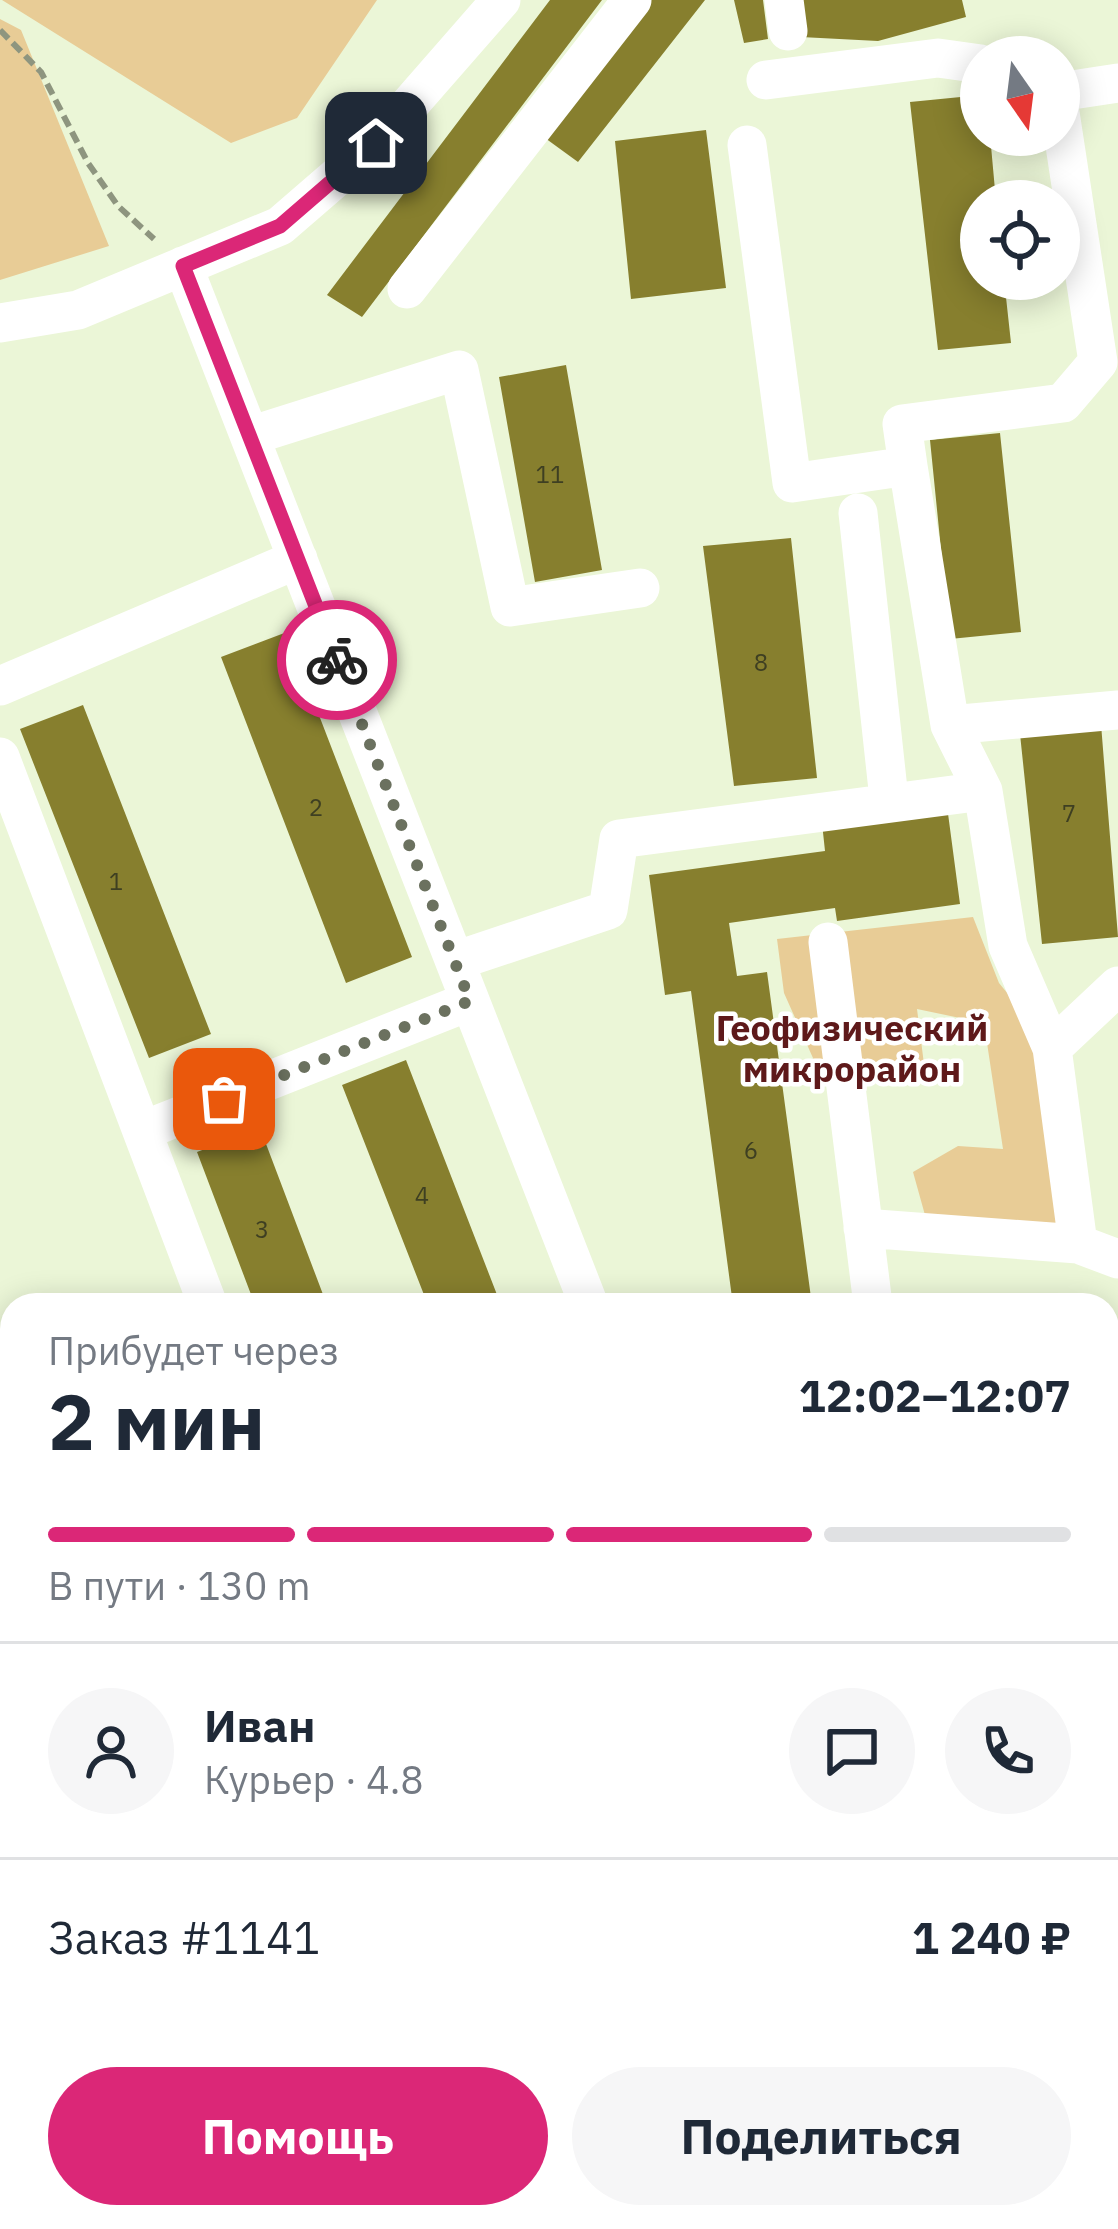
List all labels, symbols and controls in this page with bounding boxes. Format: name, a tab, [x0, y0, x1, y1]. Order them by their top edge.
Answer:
north arrow	[960, 36, 1080, 156]
map controls	[960, 36, 1080, 300]
pin	[325, 92, 427, 194]
icon: home	[343, 110, 409, 176]
button: locate	[960, 180, 1080, 300]
house number: 11	[536, 458, 564, 490]
courier	[277, 600, 397, 720]
icon: bike	[304, 627, 370, 693]
house number: 8	[754, 646, 768, 678]
house number: 2	[309, 791, 323, 823]
house number: 7	[1062, 797, 1076, 829]
house number: 1	[109, 865, 123, 897]
district label: Геофизический микрорайон	[716, 1004, 988, 1092]
pin	[173, 1048, 275, 1150]
icon: bag	[191, 1066, 257, 1132]
house number: 6	[744, 1134, 758, 1166]
house number: 4	[415, 1179, 429, 1211]
house number: 3	[255, 1213, 269, 1245]
text: Прибудет через	[48, 1325, 339, 1376]
text: 12:02–12:07	[799, 1366, 1071, 1424]
text: 2 мин	[48, 1370, 265, 1471]
text: В пути · 130 m	[48, 1560, 311, 1611]
button: person	[48, 1688, 174, 1814]
button: chat	[789, 1688, 915, 1814]
button: phone	[945, 1688, 1071, 1814]
text: Иван	[204, 1696, 316, 1754]
text: Курьер · 4.8	[204, 1754, 424, 1805]
text: Заказ #1141	[48, 1908, 320, 1966]
text: 1 240 ₽	[912, 1908, 1071, 1966]
button: Помощь	[48, 2067, 548, 2205]
button: Поделиться	[572, 2067, 1071, 2205]

